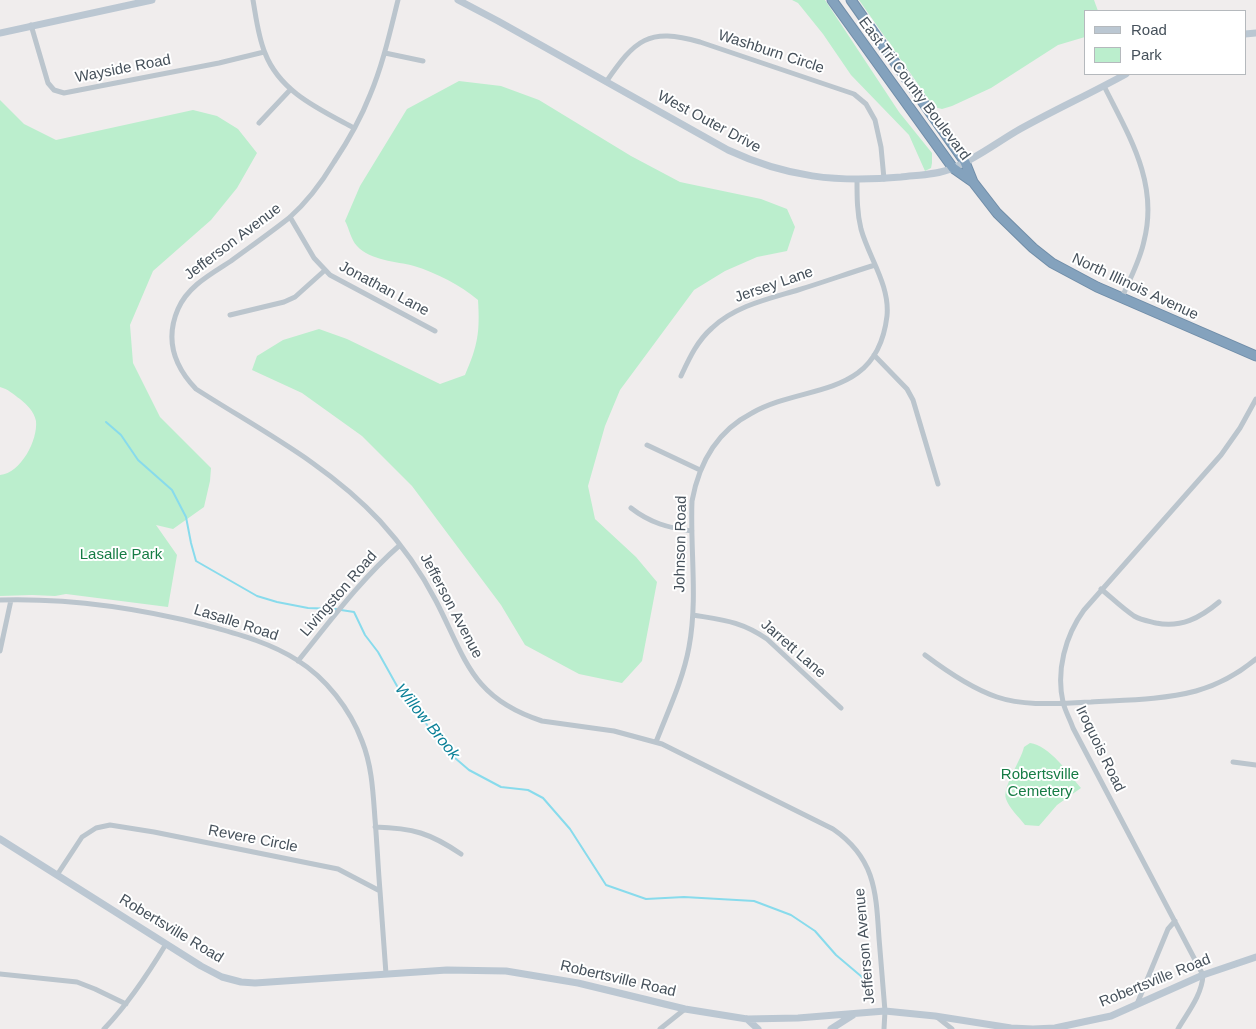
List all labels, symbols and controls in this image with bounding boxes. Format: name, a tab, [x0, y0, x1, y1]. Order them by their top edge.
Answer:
legend	[1084, 10, 1246, 75]
street label: East Tri County Boulevard	[854, 14, 974, 164]
text: Road	[1131, 21, 1167, 38]
street label: Washburn Circle	[716, 26, 826, 78]
text: Park	[1131, 46, 1162, 63]
street label: Wayside Road	[74, 51, 172, 87]
street label: West Outer Drive	[654, 87, 764, 157]
street label: Jefferson Avenue	[181, 200, 285, 284]
street label: North Illinois Avenue	[1069, 250, 1201, 324]
street label: Jonathan Lane	[336, 258, 432, 320]
street label: Jersey Lane	[732, 263, 816, 307]
street label: Johnson Road	[671, 495, 691, 593]
park label: Lasalle Park	[80, 546, 162, 564]
street label: Livingston Road	[297, 548, 381, 640]
street label: Jefferson Avenue	[416, 550, 486, 662]
street label: Lasalle Road	[192, 601, 280, 645]
street label: Jarrett Lane	[757, 616, 829, 682]
water label: Willow Brook	[390, 680, 464, 764]
street label: Iroquois Road	[1071, 703, 1129, 795]
park label: Robertsville Cemetery	[1001, 766, 1079, 801]
street label: Revere Circle	[207, 821, 299, 857]
street label: Jefferson Avenue	[851, 887, 879, 1005]
street label: Robertsville Road	[116, 891, 226, 967]
street label: Robertsville Road	[1097, 950, 1213, 1012]
street label: Robertsville Road	[558, 957, 678, 1001]

